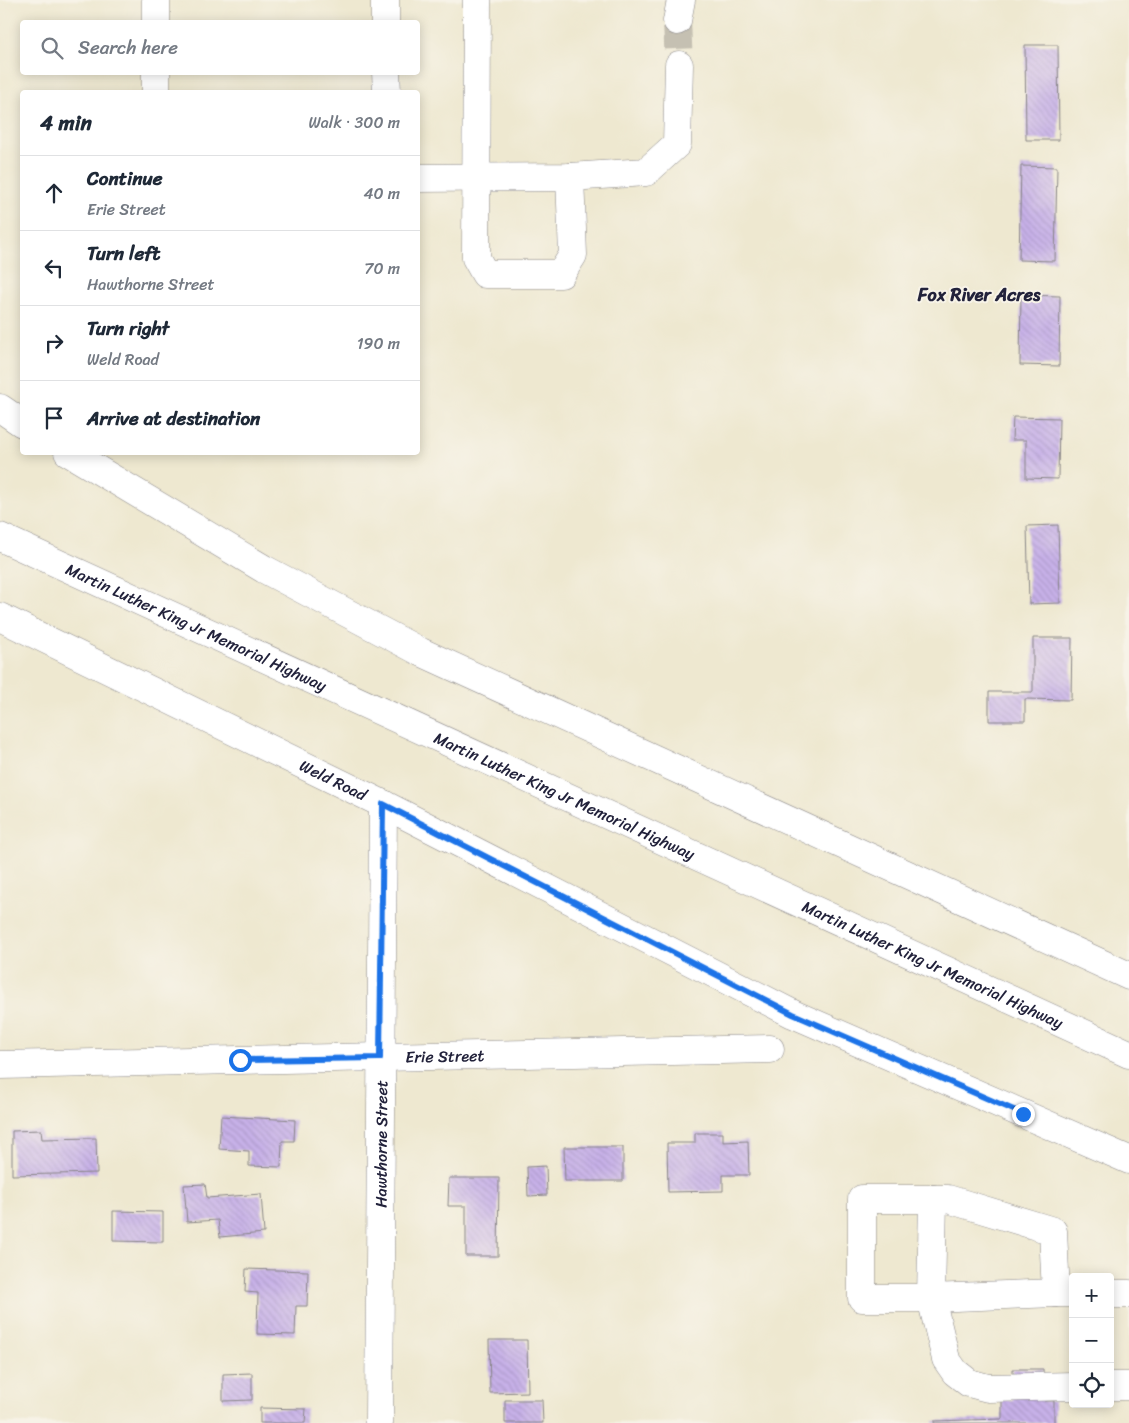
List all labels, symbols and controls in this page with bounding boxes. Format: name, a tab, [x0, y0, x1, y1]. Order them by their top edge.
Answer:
search box	[20, 20, 420, 75]
text: Search here	[78, 31, 178, 64]
icon: search	[38, 34, 66, 62]
text: 4 min	[40, 104, 92, 142]
text: Walk · 300 m	[309, 108, 400, 137]
text: Continue	[87, 162, 163, 195]
icon: ahead	[40, 179, 68, 207]
text: 40 m	[363, 179, 400, 208]
text: Erie Street	[87, 195, 166, 224]
text: Turn left	[87, 237, 160, 270]
icon: left	[40, 254, 68, 282]
text: 70 m	[364, 254, 400, 283]
text: Hawthorne Street	[87, 270, 214, 299]
district label: Fox River Acres	[917, 279, 1041, 311]
text: Turn right	[87, 312, 169, 345]
icon: right	[40, 329, 68, 357]
text: 190 m	[357, 329, 400, 358]
text: Weld Road	[87, 345, 159, 374]
text: Arrive at destination	[87, 402, 260, 435]
icon: arrive	[40, 404, 68, 432]
street label: Martin Luther King Jr Memorial Highway	[61, 555, 332, 700]
street label: Martin Luther King Jr Memorial Highway	[429, 724, 700, 869]
street label: Weld Road	[294, 751, 373, 810]
street label: Martin Luther King Jr Memorial Highway	[797, 892, 1069, 1037]
street label: Erie Street	[405, 1041, 485, 1072]
route start	[229, 1049, 252, 1072]
street label: Hawthorne Street	[366, 1080, 396, 1208]
route end	[1012, 1103, 1035, 1126]
map controls	[1069, 1273, 1114, 1408]
button: +	[1069, 1273, 1114, 1318]
button: −	[1069, 1318, 1114, 1363]
button: locate	[1069, 1363, 1114, 1408]

